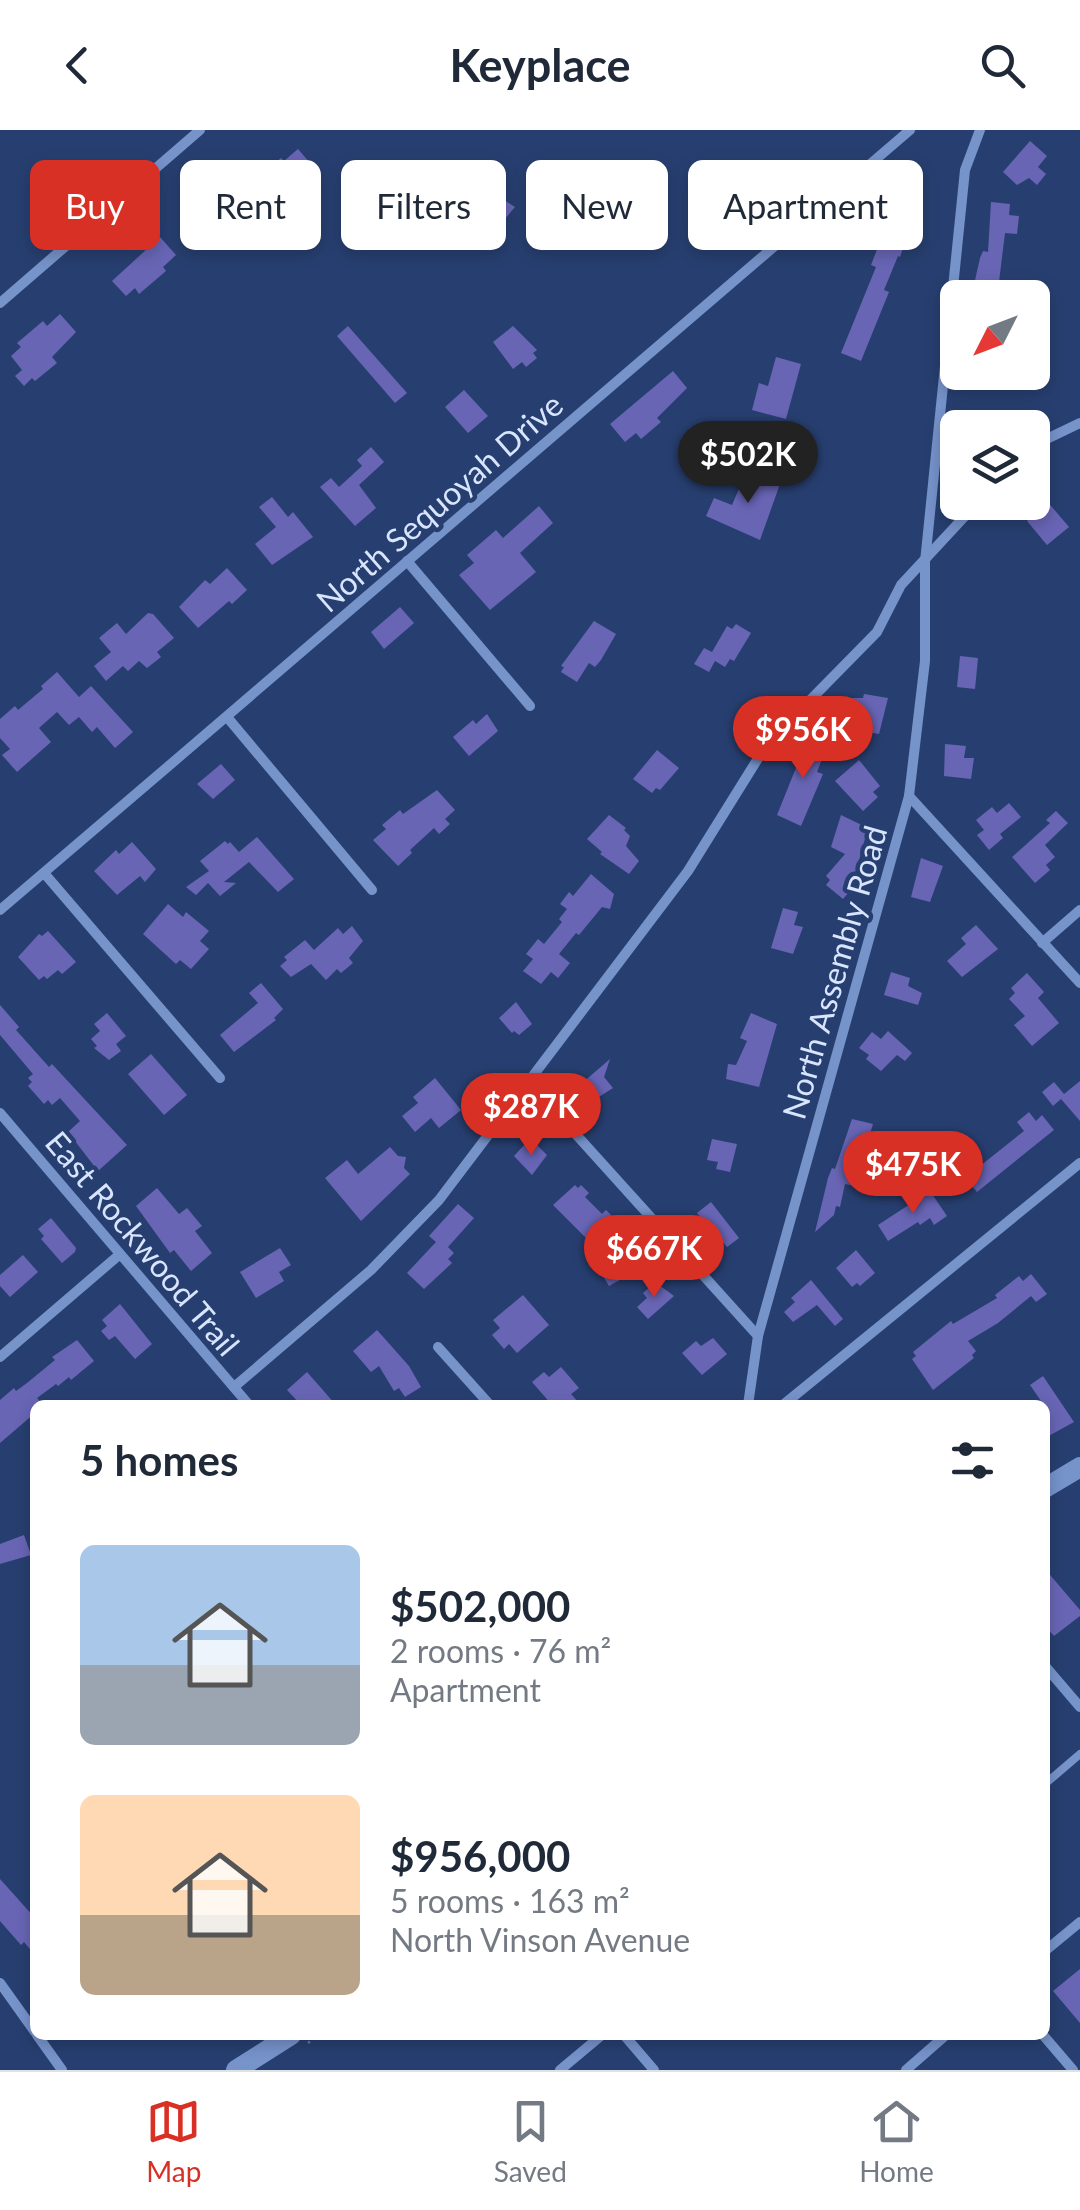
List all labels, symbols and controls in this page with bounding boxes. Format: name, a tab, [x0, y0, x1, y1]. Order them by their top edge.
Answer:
icon: back	[50, 38, 105, 93]
text: Keyplace	[449, 38, 631, 92]
icon: search	[975, 38, 1030, 93]
chip: Buy	[30, 160, 160, 250]
chip: Rent	[180, 160, 321, 250]
chip: Filters	[341, 160, 506, 250]
chip: New	[526, 160, 668, 250]
chip: Apartment	[688, 160, 923, 250]
north arrow	[940, 280, 1050, 390]
map controls	[940, 280, 1050, 520]
street label: North Sequoyah Drive	[308, 385, 570, 619]
button: layers	[940, 410, 1050, 520]
pin: $502K	[678, 421, 818, 506]
text: $502K	[700, 434, 796, 473]
pin: $956K	[733, 696, 873, 781]
text: $956K	[755, 709, 851, 748]
street label: North Assembly Road	[773, 821, 895, 1123]
pin: $287K	[461, 1073, 601, 1158]
text: $287K	[483, 1086, 579, 1125]
street label: East Rockwood Trail	[38, 1123, 248, 1363]
pin: $475K	[843, 1131, 983, 1216]
text: $475K	[865, 1144, 961, 1183]
pin: $667K	[584, 1215, 724, 1300]
text: $667K	[606, 1228, 702, 1267]
icon: filters	[945, 1433, 1000, 1488]
text: 5 homes	[80, 1435, 238, 1485]
text: $502,000	[390, 1581, 570, 1631]
icon: home	[160, 1585, 280, 1705]
text: 2 rooms · 76 m²	[390, 1631, 611, 1670]
text: Apartment	[390, 1670, 541, 1709]
text: $956,000	[390, 1831, 570, 1881]
icon: home	[160, 1835, 280, 1955]
text: 5 rooms · 163 m²	[390, 1881, 630, 1920]
text: North Vinson Avenue	[390, 1920, 690, 1959]
tab: Map	[146, 2094, 201, 2188]
tab: Saved	[494, 2094, 567, 2188]
tab: Home	[859, 2094, 934, 2188]

